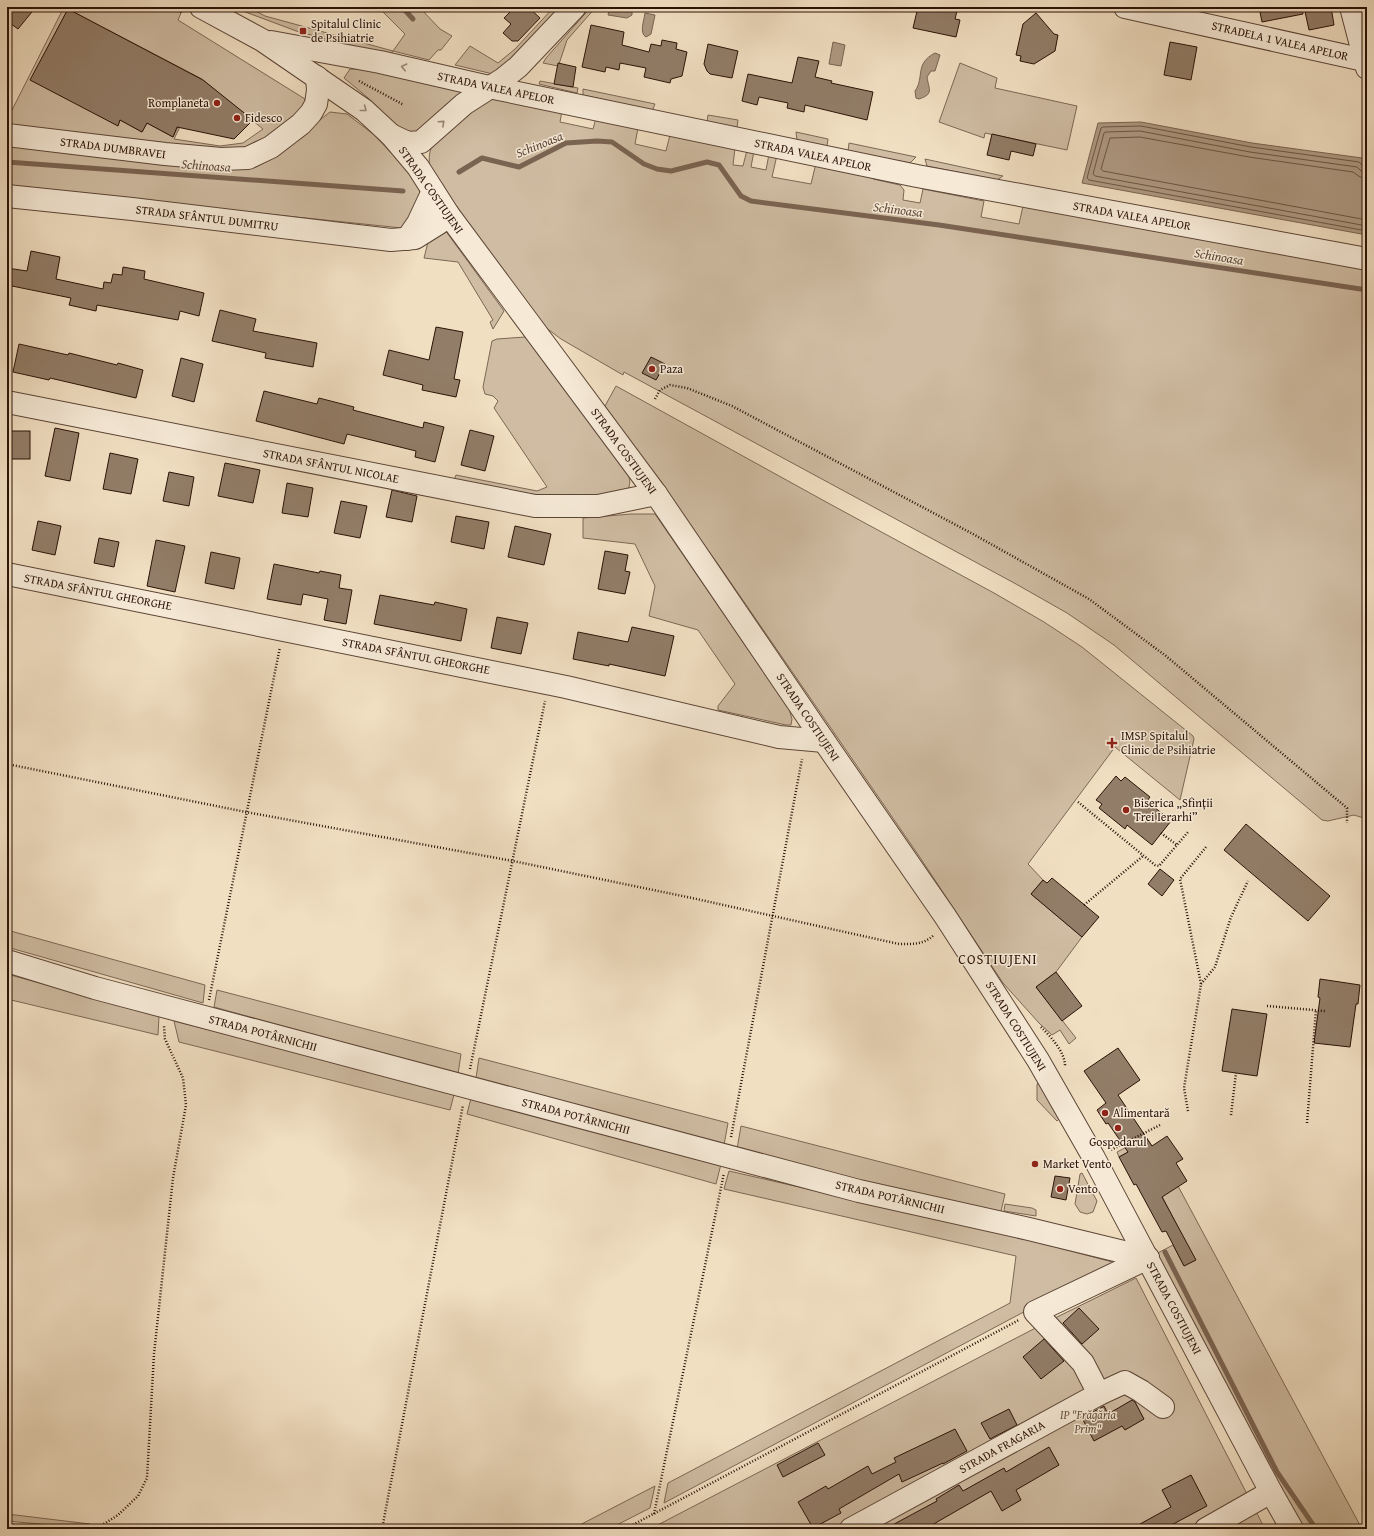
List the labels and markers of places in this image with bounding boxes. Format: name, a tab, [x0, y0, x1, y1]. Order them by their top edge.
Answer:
place label: Spitalul Clinic de Psihiatrie	[311, 15, 382, 46]
marker: Spitalul Clinic de Psihiatrie	[298, 26, 308, 36]
place label: Romplaneta	[148, 94, 209, 111]
marker: Romplaneta	[212, 98, 222, 108]
place label: Fidesco	[245, 109, 282, 126]
marker: Fidesco	[232, 113, 242, 123]
place label: Paza	[660, 360, 683, 377]
marker: Paza	[647, 364, 657, 374]
place label: IMSP Spitalul Clinic de Psihiatrie	[1121, 727, 1216, 758]
marker: IMSP Spitalul Clinic de Psihiatrie	[1106, 737, 1118, 749]
place label: Biserica „Sfinții Trei Ierarhi”	[1134, 794, 1214, 825]
marker: Biserica „Sfinții Trei Ierarhi”	[1121, 805, 1131, 815]
place label: Alimentară	[1113, 1104, 1170, 1121]
marker: Alimentară	[1100, 1108, 1110, 1118]
marker: Gospodarul	[1113, 1123, 1123, 1133]
place label: Gospodarul	[1089, 1133, 1147, 1150]
place label: Market Vento	[1043, 1155, 1112, 1172]
marker: Market Vento	[1030, 1159, 1040, 1169]
place label: Vento	[1068, 1180, 1098, 1197]
marker: Vento	[1055, 1184, 1065, 1194]

